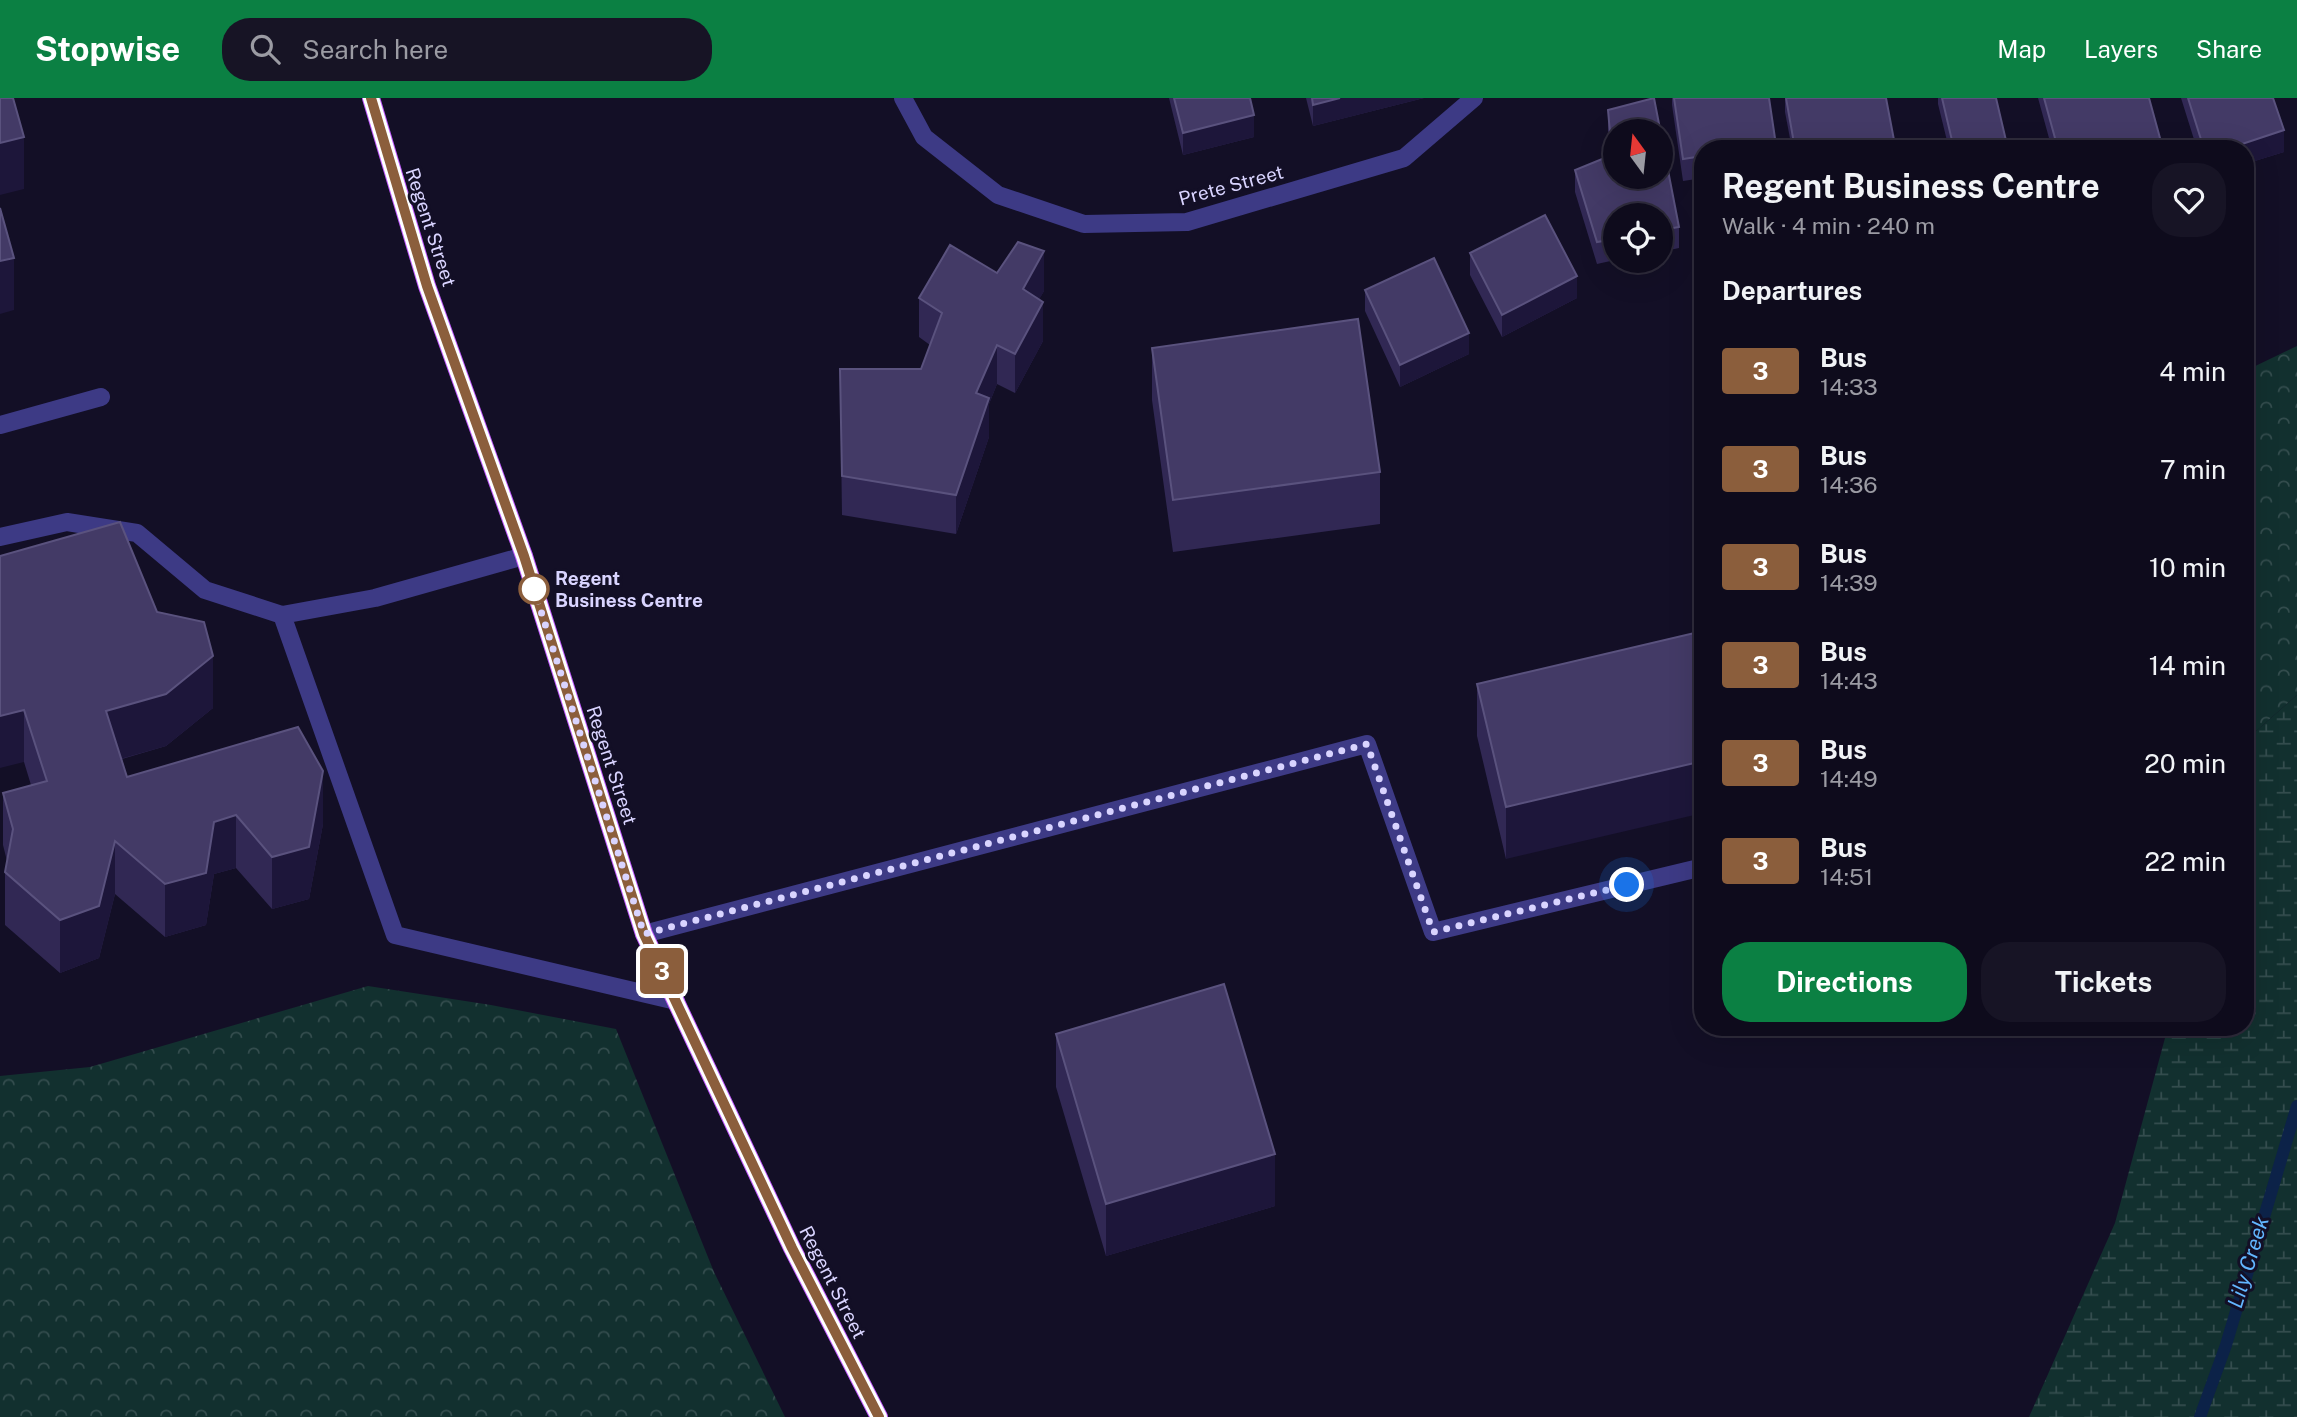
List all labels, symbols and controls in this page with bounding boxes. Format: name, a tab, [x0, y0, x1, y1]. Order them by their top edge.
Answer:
search box	[222, 18, 712, 81]
text: Stopwise	[35, 30, 180, 68]
icon: search	[246, 30, 284, 68]
text: Search here	[302, 34, 448, 65]
text: Map	[1997, 35, 2046, 63]
text: Layers	[2084, 35, 2158, 63]
text: Share	[2196, 35, 2262, 63]
north arrow	[1603, 119, 1673, 189]
map controls	[1603, 119, 1673, 273]
street label: Prete Street	[1176, 160, 1286, 210]
button: heart	[2152, 163, 2226, 237]
street label: Regent Street	[401, 165, 461, 289]
text: Regent Business Centre	[1722, 167, 2100, 205]
button: locate	[1603, 203, 1673, 273]
text: Walk · 4 min · 240 m	[1722, 212, 1935, 239]
text: Departures	[1722, 275, 1862, 306]
text: Bus	[1820, 342, 1867, 373]
text: 4 min	[2159, 356, 2226, 387]
text: 3	[1753, 357, 1768, 385]
text: 14:33	[1820, 373, 1878, 400]
text: Bus	[1820, 440, 1867, 471]
text: 7 min	[2160, 454, 2226, 485]
text: 3	[1753, 455, 1768, 483]
text: 14:36	[1820, 471, 1878, 498]
text: Bus	[1820, 538, 1867, 569]
text: 10 min	[2149, 552, 2226, 583]
text: 3	[1753, 553, 1768, 581]
place label: Regent Business Centre	[555, 567, 703, 611]
text: 14:39	[1820, 569, 1878, 596]
marker: Regent Business Centre	[519, 574, 549, 604]
text: Bus	[1820, 636, 1867, 667]
text: 14 min	[2149, 650, 2226, 681]
text: 3	[1753, 651, 1768, 679]
text: 14:43	[1820, 667, 1878, 694]
street label: Regent Street	[582, 703, 642, 827]
text: Bus	[1820, 734, 1867, 765]
text: 20 min	[2144, 748, 2226, 779]
text: 3	[1753, 749, 1768, 777]
text: 14:49	[1820, 765, 1878, 792]
text: Bus	[1820, 832, 1867, 863]
text: 22 min	[2145, 846, 2226, 877]
text: 3	[1753, 847, 1768, 875]
text: 14:51	[1820, 863, 1873, 890]
your location	[1609, 867, 1644, 902]
button: Directions	[1722, 942, 1967, 1022]
button: Tickets	[1981, 942, 2226, 1022]
line badge: 3	[639, 948, 685, 994]
text: 3	[654, 957, 670, 985]
water label: Lily Creek	[2222, 1213, 2274, 1311]
street label: Regent Street	[795, 1222, 871, 1342]

